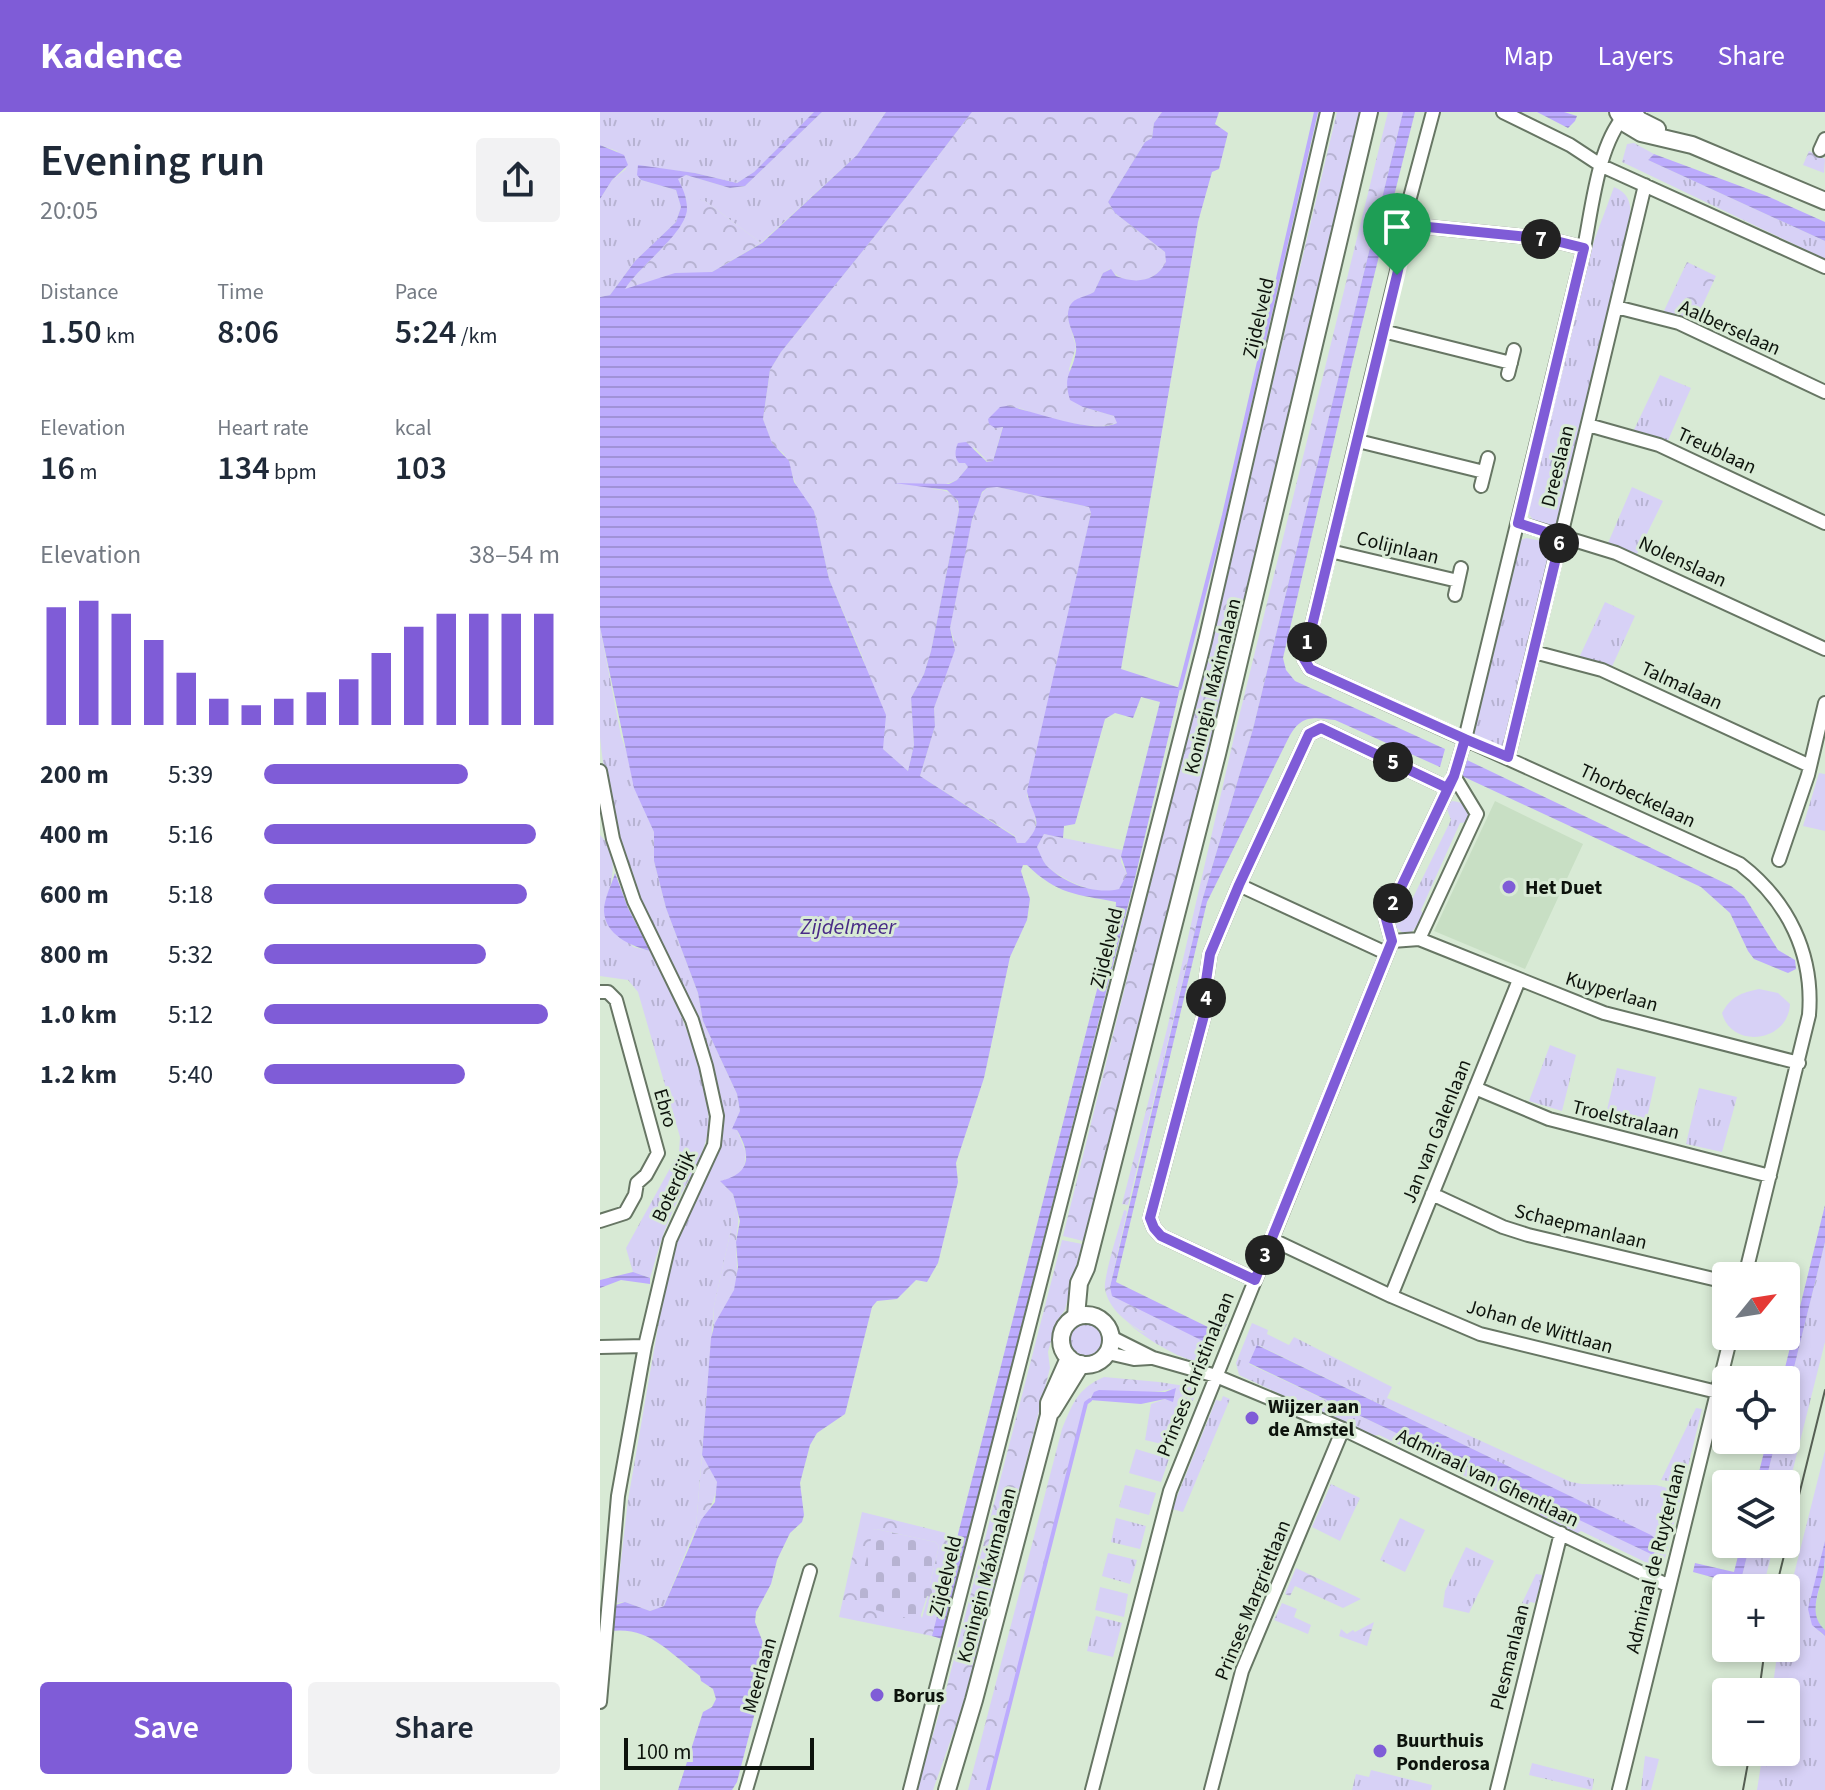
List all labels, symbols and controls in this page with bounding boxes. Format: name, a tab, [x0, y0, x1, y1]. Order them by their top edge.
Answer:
text: Kadence	[40, 29, 183, 83]
text: Map	[1503, 36, 1553, 76]
text: Layers	[1597, 36, 1673, 76]
text: Share	[1717, 36, 1785, 76]
text: Evening run	[40, 130, 265, 193]
button: share	[476, 138, 560, 222]
text: 20:05	[40, 192, 98, 229]
pin	[1363, 193, 1431, 275]
icon: arrive	[1375, 205, 1419, 249]
pin: 7	[1521, 219, 1561, 259]
text: 7	[1535, 223, 1547, 255]
street label: Zijdelveld	[1236, 275, 1282, 361]
text: Distance	[40, 276, 118, 308]
text: Time	[217, 276, 264, 308]
text: Pace	[395, 276, 438, 308]
street label: Aalberselaan	[1674, 293, 1785, 363]
text: 1.50	[40, 308, 102, 357]
text: 8:06	[217, 308, 279, 357]
text: 5:24	[395, 308, 456, 357]
text: km	[102, 320, 135, 352]
text: /km	[456, 320, 498, 352]
text: Elevation	[40, 412, 126, 444]
text: Heart rate	[217, 412, 309, 444]
text: kcal	[395, 412, 432, 444]
street label: Treublaan	[1672, 420, 1761, 481]
street label: Dreeslaan	[1534, 422, 1582, 510]
text: 16	[40, 444, 75, 493]
text: 134	[217, 444, 270, 493]
text: 103	[395, 444, 447, 493]
text: m	[75, 456, 98, 488]
text: bpm	[270, 456, 317, 488]
pin: 6	[1539, 523, 1579, 563]
street label: Colijnlaan	[1353, 524, 1442, 572]
text: 6	[1553, 527, 1565, 559]
street label: Nolenslaan	[1634, 529, 1731, 595]
text: Elevation	[40, 536, 141, 573]
text: 38–54 m	[469, 536, 560, 573]
street label: Koningin Máximalaan	[1178, 595, 1248, 777]
pin: 1	[1287, 622, 1327, 662]
text: 1	[1301, 626, 1313, 658]
street label: Talmalaan	[1636, 655, 1727, 717]
pin: 5	[1373, 742, 1413, 782]
text: 5	[1387, 746, 1399, 778]
text: 200 m	[40, 756, 109, 793]
text: 5:39	[168, 756, 213, 793]
street label: Thorbeckelaan	[1575, 757, 1700, 835]
text: 400 m	[40, 816, 109, 853]
text: 5:16	[168, 816, 213, 853]
place label: Het Duet	[1525, 874, 1603, 902]
text: 600 m	[40, 876, 109, 913]
text: 5:18	[168, 876, 213, 913]
marker: Het Duet	[1500, 878, 1518, 896]
pin: 2	[1373, 883, 1413, 923]
text: 2	[1387, 887, 1399, 919]
street label: Zijdelveld	[1083, 905, 1130, 991]
water label: Zijdelmeer	[799, 911, 897, 943]
text: 800 m	[40, 936, 109, 973]
text: 5:32	[168, 936, 213, 973]
street label: Kuyperlaan	[1562, 965, 1662, 1019]
pin: 4	[1186, 978, 1226, 1018]
text: 4	[1200, 982, 1212, 1014]
text: 1.0 km	[40, 996, 117, 1033]
text: 5:12	[168, 996, 213, 1033]
street label: Jan van Galenlaan	[1395, 1055, 1479, 1208]
text: 1.2 km	[40, 1056, 117, 1093]
text: 5:40	[168, 1056, 213, 1093]
street label: Ebro	[646, 1086, 684, 1131]
street label: Troelstralaan	[1569, 1093, 1682, 1147]
street label: Boterdijk	[645, 1146, 703, 1227]
street label: Schaepmanlaan	[1512, 1197, 1650, 1257]
pin: 3	[1245, 1235, 1285, 1275]
text: 3	[1259, 1239, 1271, 1271]
north arrow	[1712, 1262, 1800, 1350]
map controls	[1712, 1262, 1800, 1766]
street label: Prinses Christinalaan	[1150, 1288, 1242, 1461]
street label: Johan de Wittlaan	[1463, 1293, 1616, 1361]
button: locate	[1712, 1366, 1800, 1454]
place label: Wijzer aan de Amstel	[1268, 1393, 1359, 1444]
marker: Wijzer aan de Amstel	[1243, 1409, 1261, 1427]
street label: Admiraal van Ghentlaan	[1391, 1421, 1584, 1534]
street label: Admiraal de Ruyterlaan	[1619, 1460, 1693, 1656]
button: layers	[1712, 1470, 1800, 1558]
street label: Koningin Máximalaan	[950, 1485, 1024, 1666]
street label: Prinses Margrietlaan	[1208, 1516, 1298, 1685]
street label: Zijdelveld	[922, 1533, 969, 1619]
button: +	[1712, 1574, 1800, 1662]
street label: Plesmanlaan	[1483, 1601, 1537, 1713]
street label: Meerlaan	[736, 1634, 784, 1716]
button: −	[1712, 1678, 1800, 1766]
button: Save	[40, 1682, 292, 1774]
button: Share	[308, 1682, 560, 1774]
place label: Borus	[893, 1682, 945, 1710]
marker: Borus	[868, 1686, 886, 1704]
place label: Buurthuis Ponderosa	[1396, 1727, 1490, 1778]
scale bar	[624, 1734, 814, 1770]
text: 100 m	[636, 1736, 691, 1768]
marker: Buurthuis Ponderosa	[1371, 1742, 1389, 1760]

